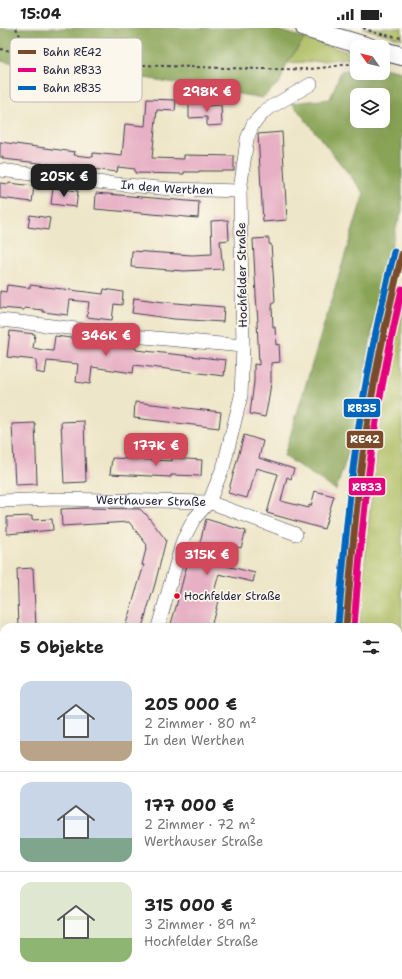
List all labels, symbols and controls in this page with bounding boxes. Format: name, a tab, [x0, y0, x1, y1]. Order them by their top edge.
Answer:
text: 15:04	[20, 4, 61, 24]
legend	[10, 38, 142, 102]
north arrow	[350, 40, 390, 80]
map controls	[350, 40, 390, 128]
text: Bahn RE42	[43, 45, 102, 60]
text: Bahn RB33	[43, 63, 102, 78]
pin: 298K €	[174, 79, 240, 113]
text: Bahn RB35	[43, 81, 102, 96]
text: 298K €	[182, 83, 232, 100]
button: layers	[350, 88, 390, 128]
pin: 205K €	[31, 164, 97, 198]
text: 205K €	[40, 168, 88, 185]
street label: In den Werthen	[120, 176, 214, 198]
street label: Hochfelder Straße	[233, 222, 251, 328]
pin: 346K €	[73, 323, 139, 357]
text: 346K €	[81, 327, 131, 344]
line badge: RB35	[343, 398, 381, 418]
text: RB35	[347, 401, 377, 416]
line badge: RE42	[346, 430, 384, 449]
text: RE42	[350, 432, 380, 447]
pin: 177K €	[123, 433, 189, 467]
text: 177K €	[133, 437, 179, 454]
line badge: RB33	[348, 477, 386, 496]
text: RB33	[352, 480, 382, 495]
street label: Werthauser Straße	[96, 492, 206, 510]
pin: 315K €	[174, 542, 240, 576]
text: 315K €	[185, 546, 229, 563]
place label: Hochfelder Straße	[184, 589, 281, 604]
marker: Hochfelder Straße	[172, 591, 182, 601]
text: 5 Objekte	[20, 636, 104, 658]
icon: filters	[360, 636, 382, 658]
text: 205 000 €	[144, 693, 237, 715]
icon: home	[52, 697, 100, 745]
text: 2 Zimmer · 80 m²	[144, 715, 257, 732]
text: In den Werthen	[144, 732, 244, 749]
text: 177 000 €	[144, 794, 234, 816]
icon: home	[52, 798, 100, 846]
text: 2 Zimmer · 72 m²	[144, 816, 256, 833]
text: Werthauser Straße	[144, 833, 263, 850]
text: 315 000 €	[144, 894, 233, 916]
icon: home	[52, 898, 100, 946]
text: 3 Zimmer · 89 m²	[144, 916, 256, 933]
text: Hochfelder Straße	[144, 933, 258, 950]

